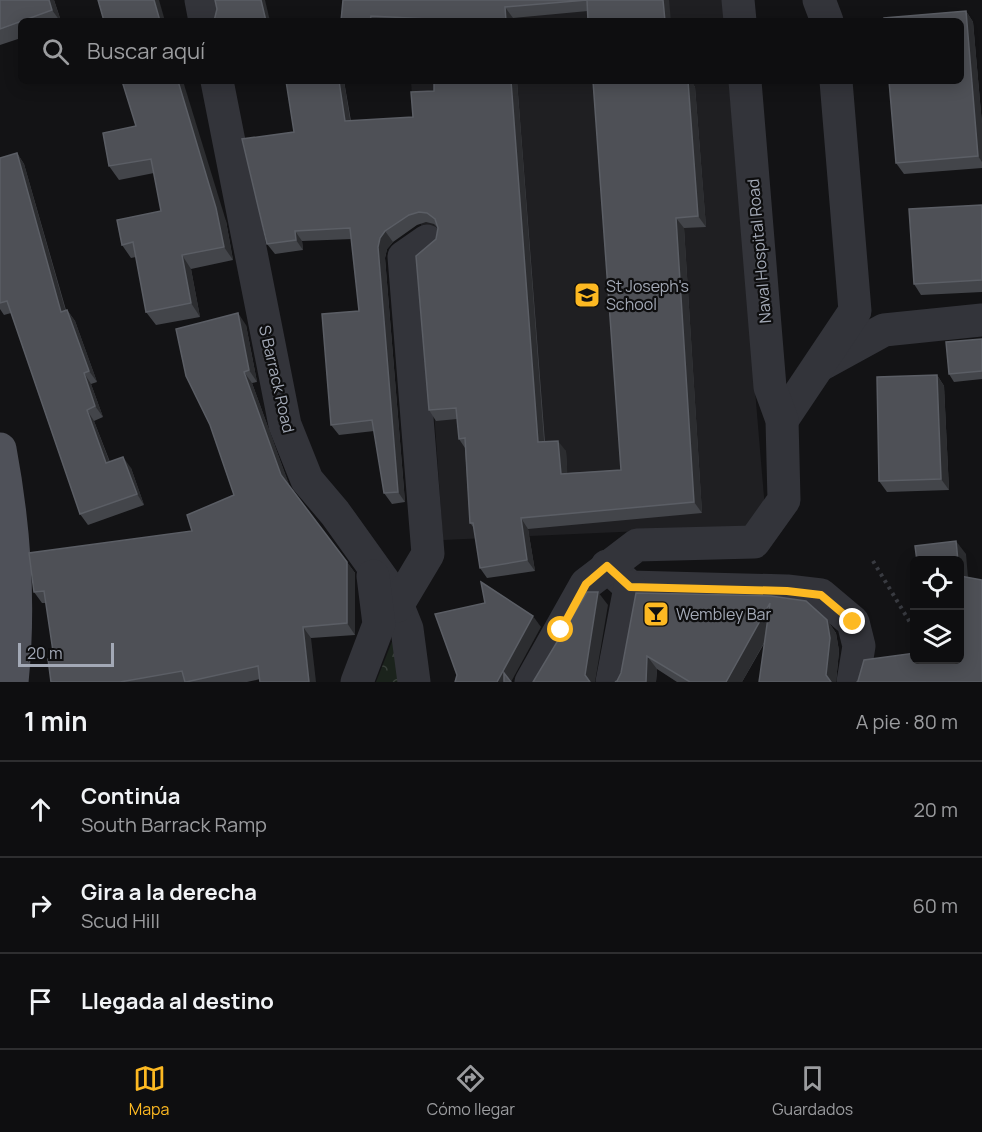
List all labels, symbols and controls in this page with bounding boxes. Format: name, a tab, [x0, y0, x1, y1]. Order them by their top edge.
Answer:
search box	[18, 18, 964, 84]
icon: search	[39, 35, 72, 68]
text: Buscar aquí	[87, 36, 205, 66]
street label: Naval Hospital Road	[742, 178, 776, 324]
place label: St Joseph's School	[606, 275, 689, 315]
school or university icon: St Joseph's School	[572, 280, 602, 310]
street label: S Barrack Road	[254, 323, 300, 435]
map controls	[910, 556, 964, 664]
button: locate	[910, 556, 964, 610]
bar icon: Wembley Bar	[641, 599, 671, 629]
place label: Wembley Bar	[676, 603, 771, 625]
route end	[839, 608, 865, 634]
button: layers	[910, 610, 964, 664]
route start	[547, 616, 573, 642]
scale bar	[18, 640, 114, 668]
text: 20 m	[27, 642, 63, 664]
text: 1 min	[24, 703, 88, 739]
text: A pie · 80 m	[856, 708, 958, 735]
text: Continúa	[81, 781, 181, 811]
icon: ahead	[24, 793, 57, 826]
text: 20 m	[913, 796, 958, 823]
text: South Barrack Ramp	[81, 811, 267, 838]
text: Gira a la derecha	[81, 877, 257, 907]
icon: right	[24, 889, 57, 922]
text: 60 m	[912, 892, 958, 919]
text: Scud Hill	[81, 907, 160, 934]
icon: arrive	[24, 985, 57, 1018]
text: Llegada al destino	[81, 986, 274, 1016]
tab: Mapa	[129, 1062, 169, 1120]
tab: Cómo llegar	[427, 1062, 515, 1120]
tab: Guardados	[772, 1062, 853, 1120]

